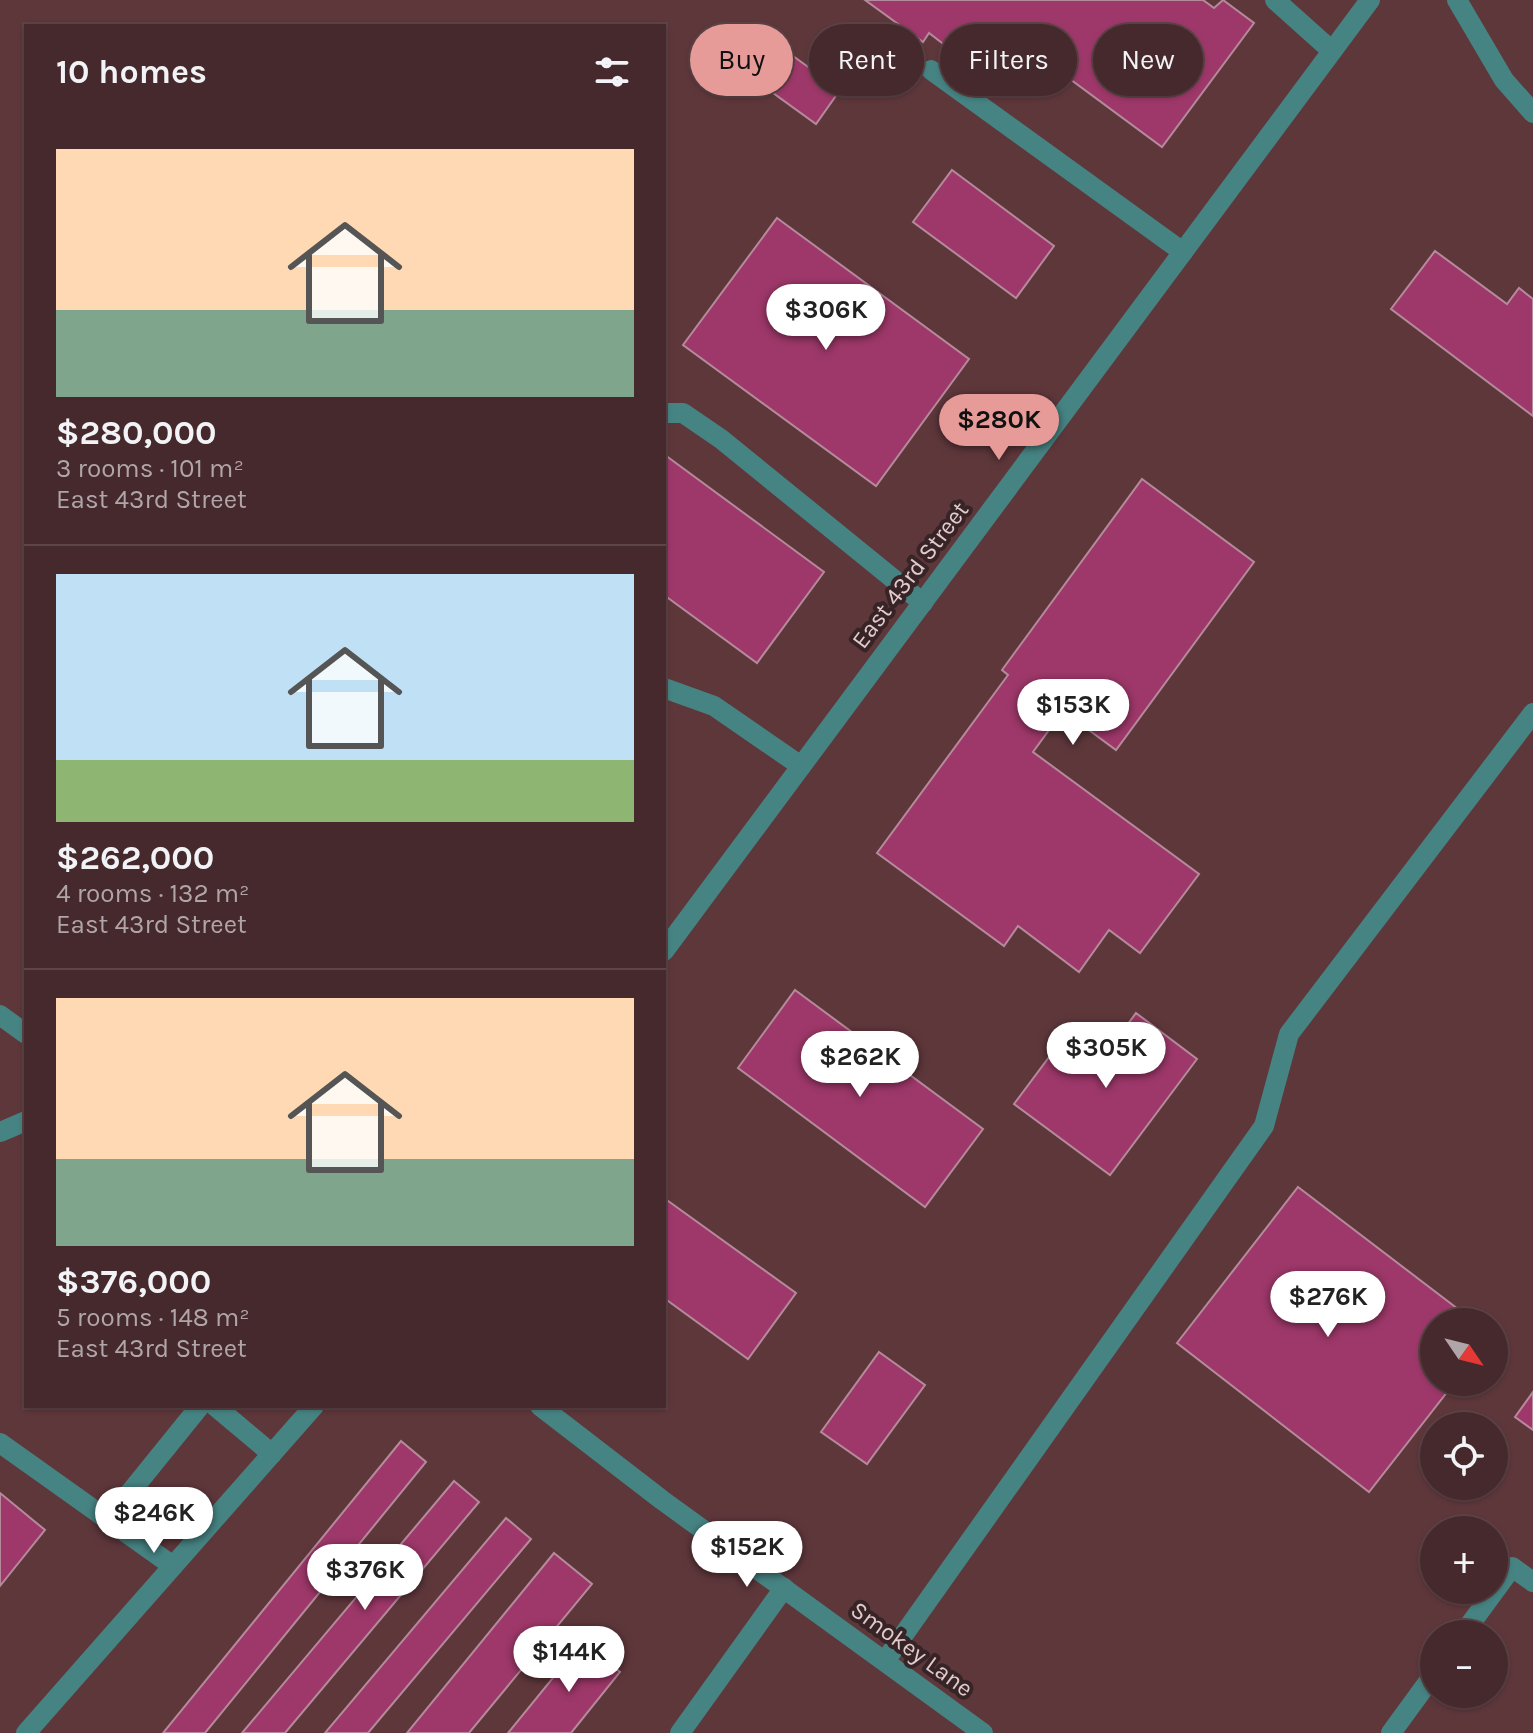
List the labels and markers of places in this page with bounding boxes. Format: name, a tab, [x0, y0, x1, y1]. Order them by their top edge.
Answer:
pin: $306K	[770, 284, 882, 352]
pin: $280K	[943, 394, 1055, 462]
pin: $153K	[1017, 679, 1129, 747]
pin: $305K	[1050, 1022, 1162, 1090]
pin: $262K	[804, 1031, 916, 1099]
pin: $276K	[1272, 1271, 1384, 1339]
pin: $246K	[98, 1487, 210, 1555]
pin: $152K	[691, 1521, 803, 1589]
pin: $376K	[309, 1544, 421, 1612]
pin: $144K	[513, 1626, 625, 1694]

